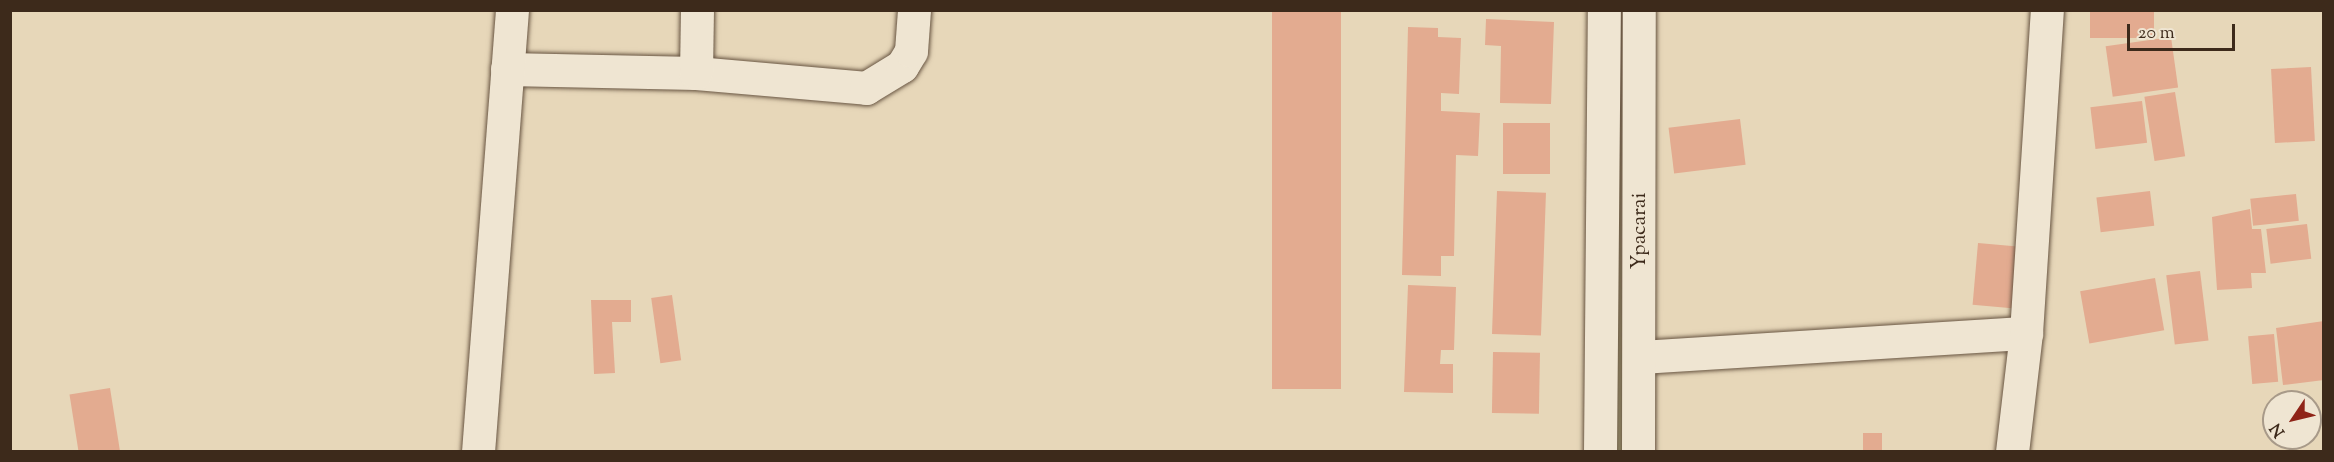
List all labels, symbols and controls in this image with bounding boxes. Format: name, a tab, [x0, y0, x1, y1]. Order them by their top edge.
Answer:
scale bar	[2130, 12, 2238, 50]
text: 20 m	[2138, 21, 2175, 47]
street label: Ypacarai	[1627, 193, 1653, 269]
north arrow	[2262, 390, 2322, 450]
text: N	[2265, 418, 2292, 441]

